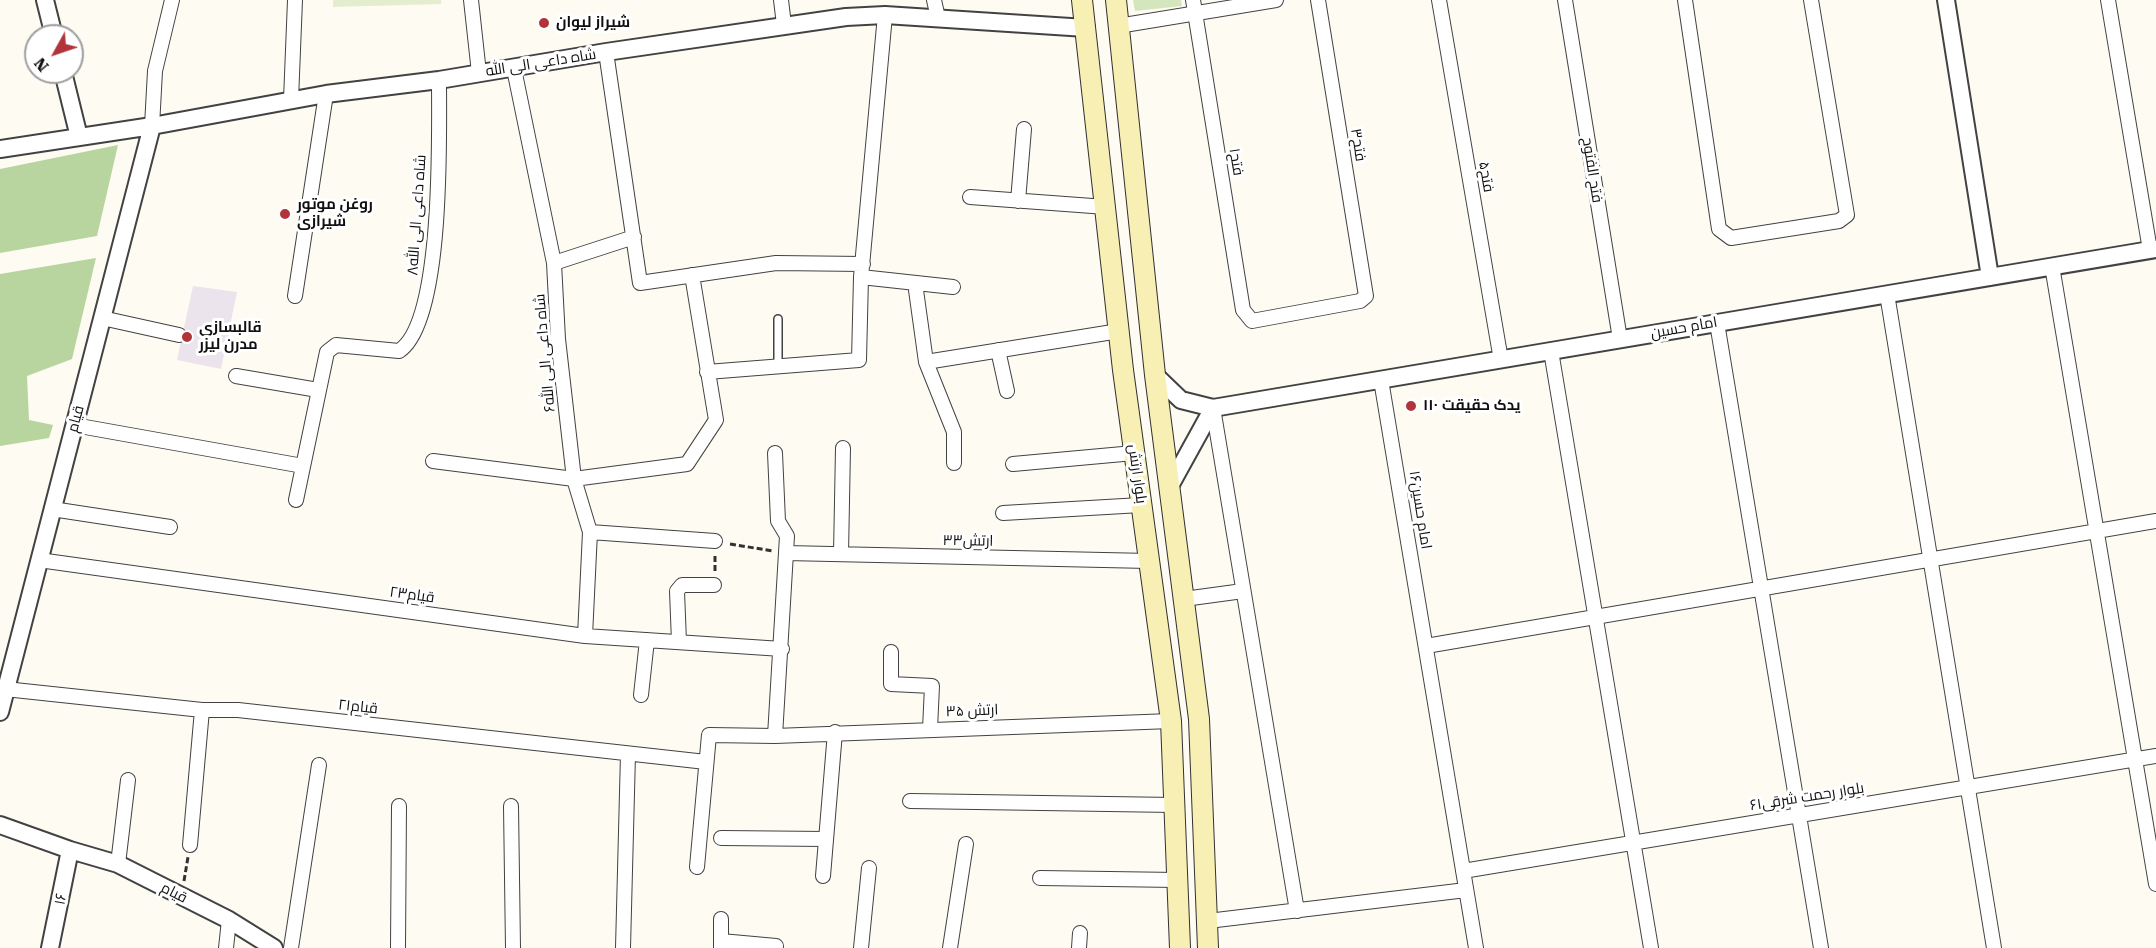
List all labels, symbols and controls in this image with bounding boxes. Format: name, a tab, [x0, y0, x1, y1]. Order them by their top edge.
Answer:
place label: شیراز لیوان	[556, 14, 630, 32]
marker: شیراز لیوان	[537, 16, 551, 30]
north arrow	[24, 24, 84, 84]
street label: شاه داعی الی الله	[484, 45, 598, 81]
text: N	[30, 54, 53, 75]
street label: ۳فتح	[1347, 127, 1369, 163]
street label: فتح الفتوح	[1578, 136, 1606, 204]
street label: ۱فتح	[1225, 147, 1247, 177]
street label: شاه داعی الی الله۸	[404, 154, 430, 276]
street label: ۵فتح	[1474, 160, 1498, 194]
place label: روغن موتور شیرازی	[297, 196, 373, 231]
marker: روغن موتور شیرازی	[278, 207, 292, 221]
street label: شاه داعی الی الله۶	[531, 293, 559, 413]
street label: امام حسین	[1649, 313, 1719, 343]
place label: قالبسازی مدرن لیزر	[199, 319, 262, 354]
marker: قالبسازی مدرن لیزر	[180, 330, 194, 344]
place label: یدک حقیقت ۱۱۰	[1423, 397, 1521, 415]
marker: یدک حقیقت ۱۱۰	[1404, 399, 1418, 413]
street label: قیام	[64, 403, 88, 435]
street label: بلوار ارتش	[1124, 443, 1150, 505]
street label: امام حسین۱۶	[1405, 469, 1435, 551]
street label: ارتش۳۳	[942, 532, 994, 550]
street label: قیام۲۳	[388, 583, 436, 607]
street label: قیام۲۱	[337, 696, 379, 718]
street label: ارتش ۳۵	[945, 701, 999, 721]
street label: بلوار رحمت شرقی۶۱	[1749, 779, 1865, 815]
street label: قیام	[158, 879, 190, 907]
street label: ۱۶	[51, 892, 71, 906]

